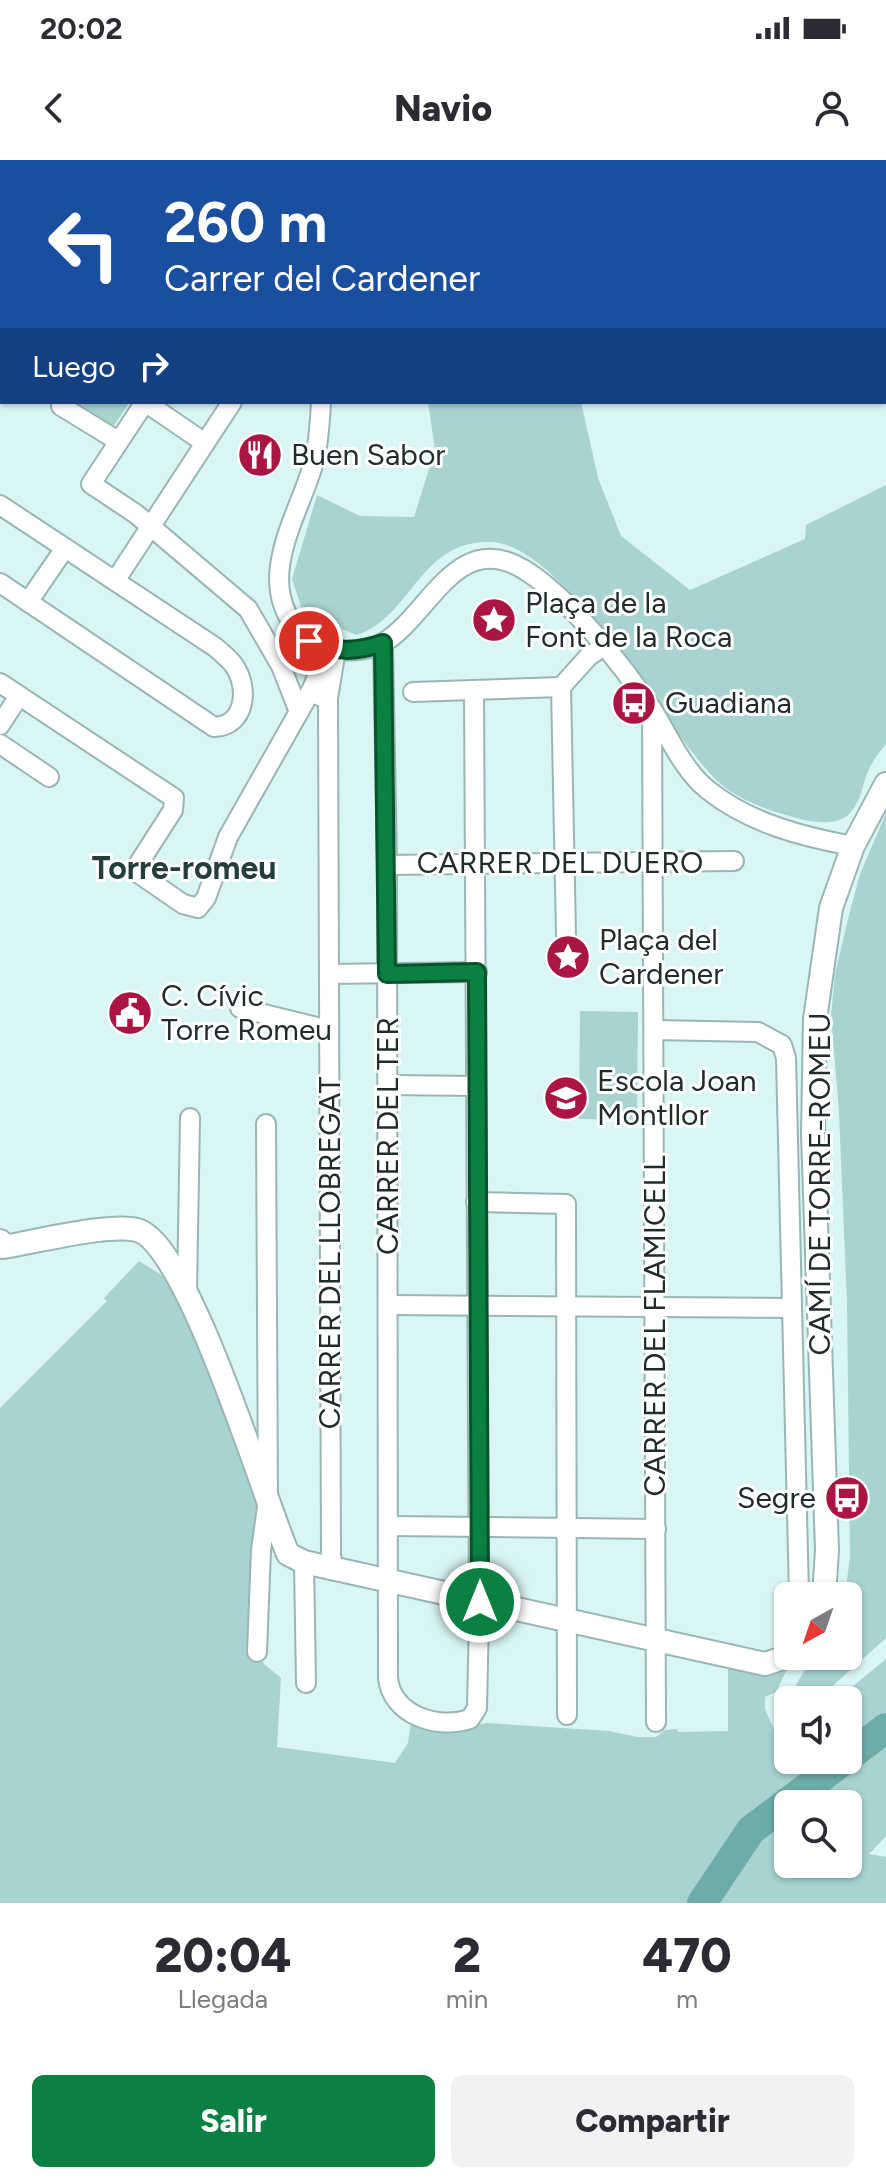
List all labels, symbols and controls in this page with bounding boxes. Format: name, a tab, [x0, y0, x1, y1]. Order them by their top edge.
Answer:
text: 20:02	[40, 10, 123, 47]
icon: back	[32, 86, 76, 130]
icon: person	[810, 86, 854, 130]
text: Navio	[394, 87, 492, 130]
text: 260 m	[164, 189, 327, 256]
icon: left	[32, 192, 136, 296]
text: Carrer del Cardener	[164, 257, 480, 300]
icon: right	[132, 344, 176, 388]
text: Luego	[32, 348, 116, 385]
restaurant icon: Buen Sabor	[236, 431, 284, 479]
place label: Buen Sabor	[291, 436, 445, 473]
place label: Plaça de la Font de la Roca	[525, 584, 732, 655]
place icon: Plaça de la Font de la Roca	[470, 596, 518, 644]
pin	[275, 607, 343, 675]
icon: arrive	[287, 619, 331, 663]
bus stop icon: Guadiana	[610, 679, 658, 727]
place label: Guadiana	[665, 684, 792, 721]
street label: CARRER DEL DUERO	[417, 844, 703, 881]
district label: Torre-romeu	[92, 849, 276, 887]
place label: Plaça del Cardener	[599, 921, 723, 992]
place icon: Plaça del Cardener	[544, 933, 592, 981]
place label: C. Cívic Torre Romeu	[161, 977, 332, 1048]
public building icon: C. Cívic Torre Romeu	[106, 989, 154, 1037]
street label: CAMÍ DE TORRE-ROMEU	[801, 1013, 838, 1355]
street label: CARRER DEL TER	[369, 1017, 406, 1255]
place label: Escola Joan Montllor	[597, 1062, 757, 1133]
school or university icon: Escola Joan Montllor	[542, 1074, 590, 1122]
street label: CARRER DEL LLOBREGAT	[311, 1076, 348, 1429]
street label: CARRER DEL FLAMICELL	[636, 1155, 673, 1497]
bus stop icon: Segre	[823, 1474, 871, 1522]
place label: Segre	[737, 1479, 816, 1516]
position arrow	[438, 1560, 522, 1644]
north arrow	[774, 1582, 862, 1670]
map controls	[774, 1582, 862, 1878]
button: sound	[774, 1686, 862, 1774]
button: search	[774, 1790, 862, 1878]
text: 20:04	[154, 1926, 291, 1984]
text: 2	[453, 1926, 481, 1984]
text: 470	[643, 1926, 732, 1984]
text: Llegada	[178, 1983, 268, 2015]
text: min	[446, 1983, 488, 2015]
text: m	[676, 1983, 698, 2015]
button: Salir	[32, 2075, 435, 2167]
button: Compartir	[451, 2075, 854, 2167]

